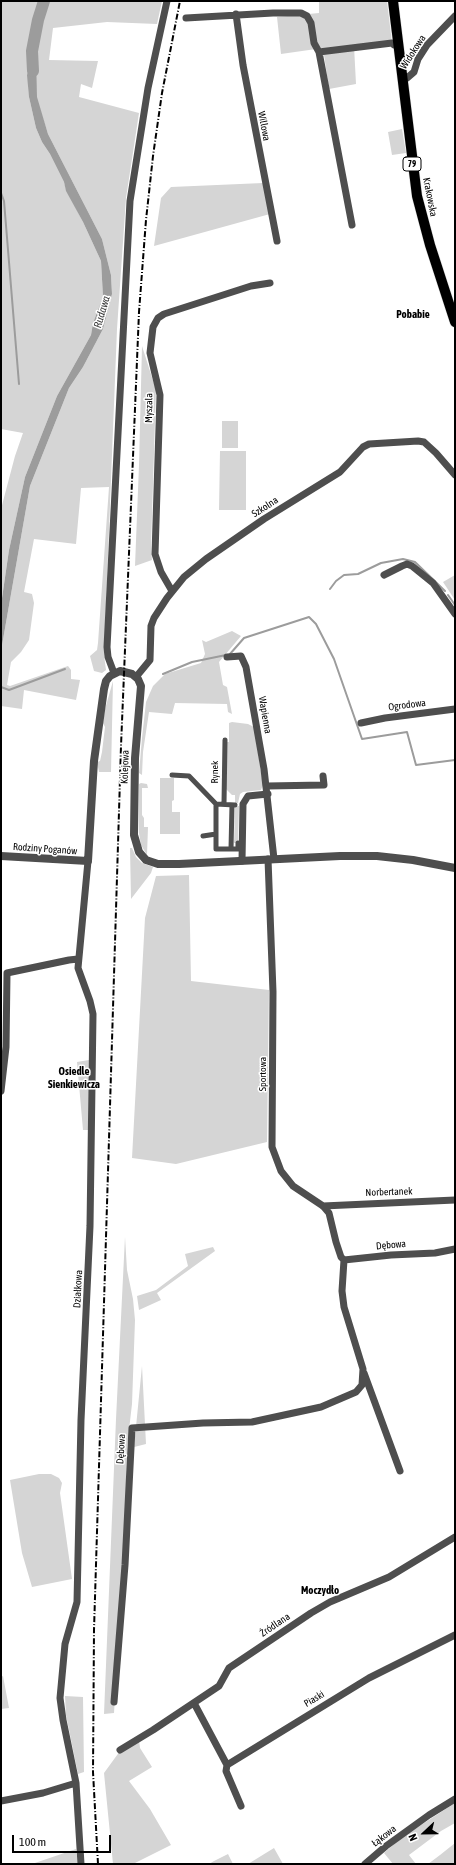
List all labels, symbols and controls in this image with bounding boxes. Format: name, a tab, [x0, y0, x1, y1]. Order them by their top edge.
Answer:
street label: Widokowa	[398, 33, 428, 71]
street label: Willowa	[255, 110, 273, 142]
road number: 79	[403, 157, 421, 171]
street label: Krakowska	[420, 176, 440, 218]
water label: Rudawa	[91, 294, 113, 330]
district label: Pobabie	[396, 308, 430, 322]
street label: Myszala	[143, 393, 155, 423]
street label: Szkolna	[250, 494, 280, 520]
street label: Wapienna	[256, 695, 274, 735]
street label: Ogrodowa	[388, 697, 426, 713]
street label: Kolejowa	[118, 750, 132, 784]
street label: Rynek	[209, 761, 221, 783]
street label: Rodziny Poganów	[12, 841, 78, 857]
street label: Sportowa	[257, 1057, 269, 1091]
district label: Osiedle Sienkiewicza	[48, 1065, 100, 1091]
street label: Norbertanek	[365, 1185, 413, 1199]
street label: Dębowa	[376, 1238, 406, 1252]
street label: Działkowa	[71, 1270, 85, 1308]
street label: Dębowa	[114, 1434, 128, 1464]
district label: Moczydło	[301, 1584, 339, 1598]
street label: Źródlana	[258, 1611, 292, 1639]
street label: Piaski	[302, 1688, 326, 1710]
north arrow	[404, 1813, 444, 1853]
street label: Łąkowa	[369, 1823, 399, 1849]
scale bar	[14, 1827, 113, 1853]
text: N	[406, 1832, 420, 1843]
text: 100 m	[19, 1835, 46, 1849]

